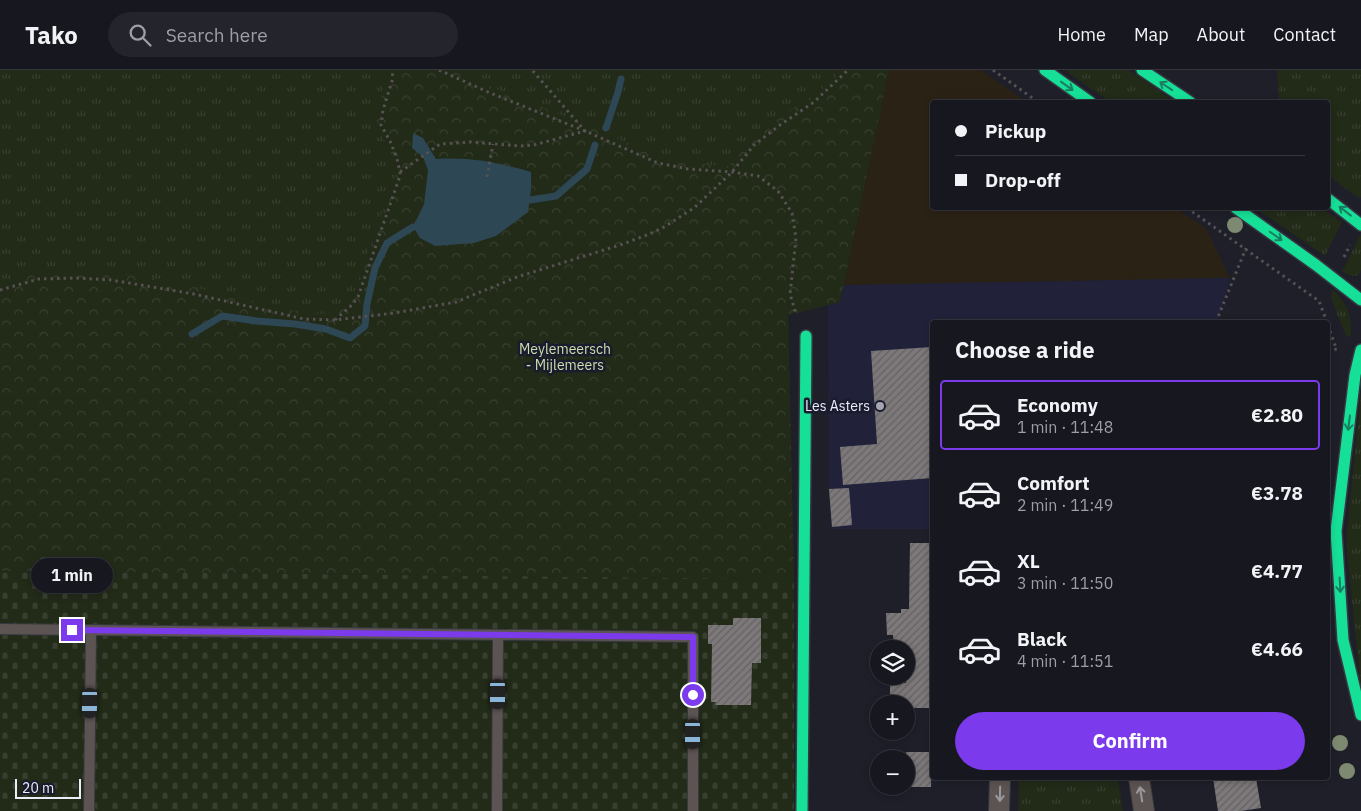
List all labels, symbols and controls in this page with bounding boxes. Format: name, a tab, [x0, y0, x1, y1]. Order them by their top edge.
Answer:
search box	[108, 12, 458, 57]
text: Tako	[25, 19, 78, 51]
icon: search	[126, 21, 154, 49]
text: Search here	[166, 23, 268, 47]
text: Home	[1058, 23, 1106, 46]
text: Map	[1134, 23, 1169, 46]
text: About	[1197, 23, 1245, 46]
text: Contact	[1273, 23, 1336, 46]
one-way arrow	[1060, 81, 1074, 91]
one-way arrow	[1159, 81, 1173, 91]
text: Pickup	[985, 119, 1046, 143]
text: Drop-off	[985, 168, 1061, 192]
one-way arrow	[1338, 206, 1351, 217]
one-way arrow	[1269, 231, 1283, 241]
text: Choose a ride	[955, 335, 1095, 364]
park label: Meylemeersch - Mijlemeers	[519, 340, 611, 374]
icon: car	[957, 393, 1002, 438]
text: Economy	[1017, 393, 1098, 417]
place label: Les Asters	[805, 397, 870, 415]
marker: Les Asters	[874, 400, 886, 412]
text: €2.80	[1251, 403, 1303, 427]
one-way arrow	[1344, 415, 1354, 431]
text: 1 min · 11:48	[1017, 417, 1113, 437]
icon: car	[957, 471, 1002, 516]
text: Comfort	[1017, 471, 1090, 495]
text: €3.78	[1251, 481, 1303, 505]
text: 2 min · 11:49	[1017, 495, 1113, 515]
icon: car	[957, 549, 1002, 594]
text: XL	[1017, 549, 1040, 573]
callout: 1 min	[31, 558, 113, 592]
text: €4.77	[1251, 559, 1303, 583]
text: 1 min	[51, 565, 93, 585]
text: 3 min · 11:50	[1017, 573, 1113, 593]
one-way arrow	[1335, 577, 1344, 593]
route end	[61, 619, 83, 641]
icon: car	[957, 627, 1002, 672]
text: Black	[1017, 627, 1067, 651]
text: €4.66	[1251, 637, 1303, 661]
map controls	[870, 640, 915, 795]
button: layers	[870, 640, 915, 685]
text: 4 min · 11:51	[1017, 651, 1113, 671]
car	[490, 679, 505, 709]
route start	[682, 684, 704, 706]
car	[82, 688, 97, 718]
button: +	[870, 695, 915, 740]
button: Confirm	[955, 712, 1305, 770]
car	[685, 719, 700, 749]
button: −	[870, 750, 915, 795]
scale bar	[15, 776, 81, 799]
text: 20 m	[22, 779, 54, 797]
one-way arrow	[995, 786, 1004, 802]
one-way arrow	[1136, 787, 1146, 803]

